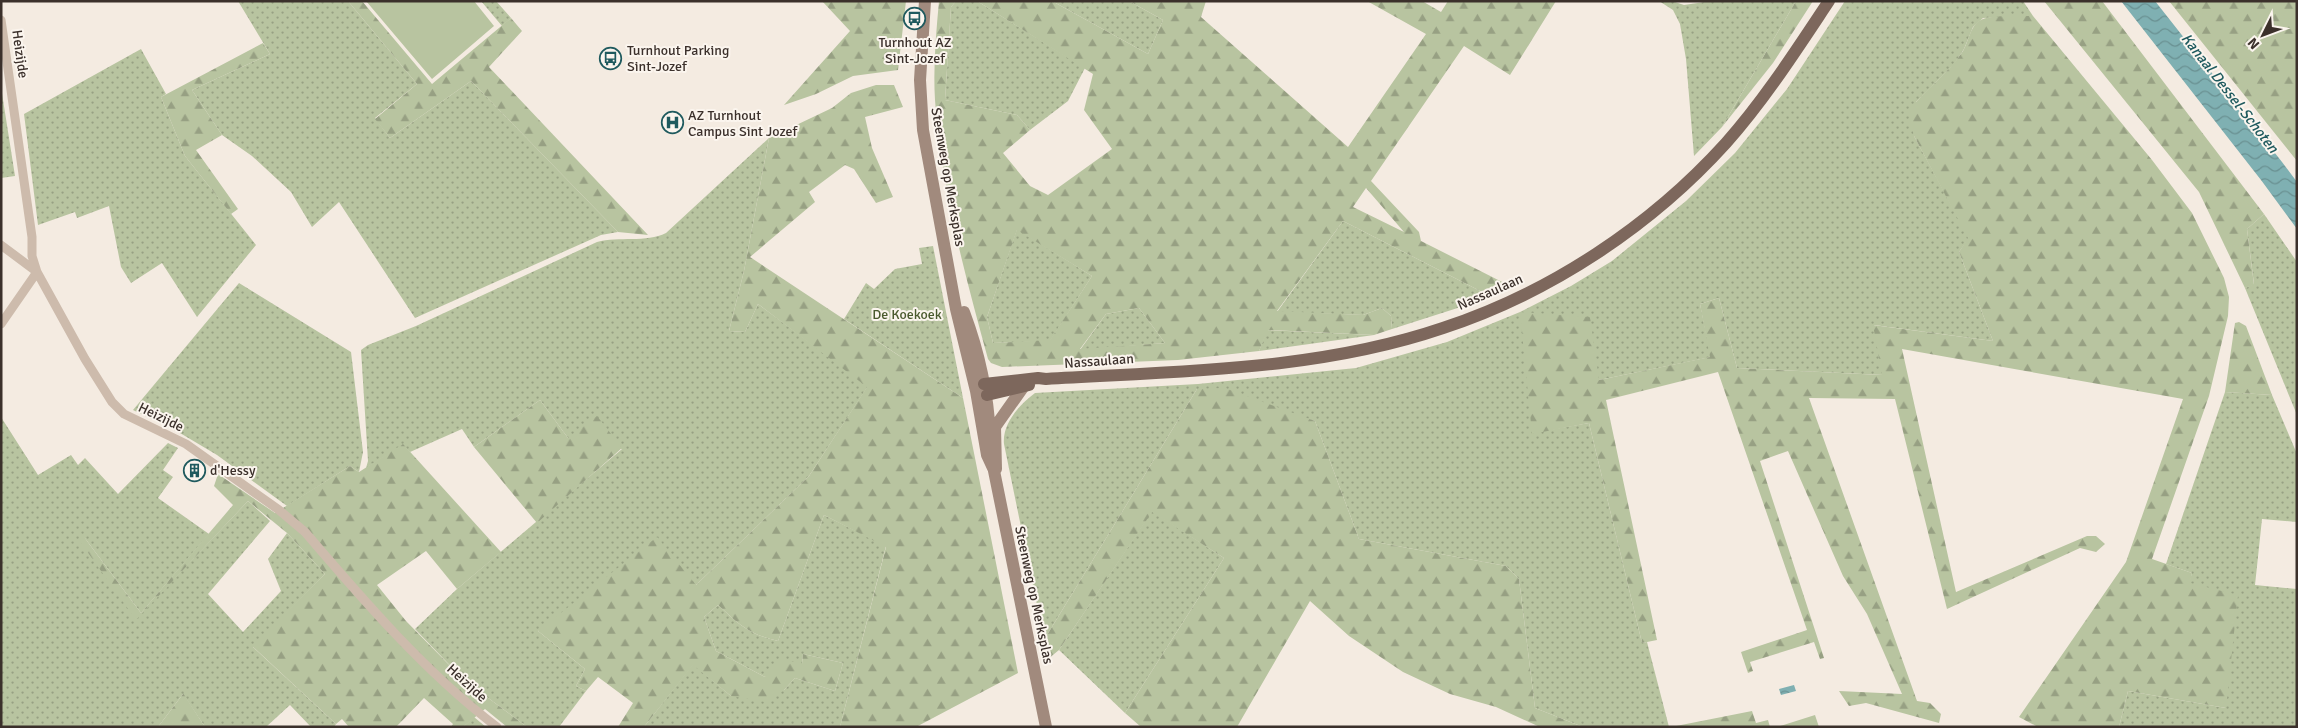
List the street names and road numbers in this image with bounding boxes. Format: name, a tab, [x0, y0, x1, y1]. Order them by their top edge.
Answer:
street label: Heizijde	[8, 29, 32, 79]
street label: Steenweg op Merksplas	[927, 106, 969, 248]
street label: Nassaulaan	[1455, 270, 1525, 314]
street label: Nassaulaan	[1064, 350, 1134, 372]
street label: Heizijde	[135, 399, 187, 435]
street label: Steenweg op Merksplas	[1011, 524, 1057, 666]
street label: Heizijde	[443, 660, 491, 706]

